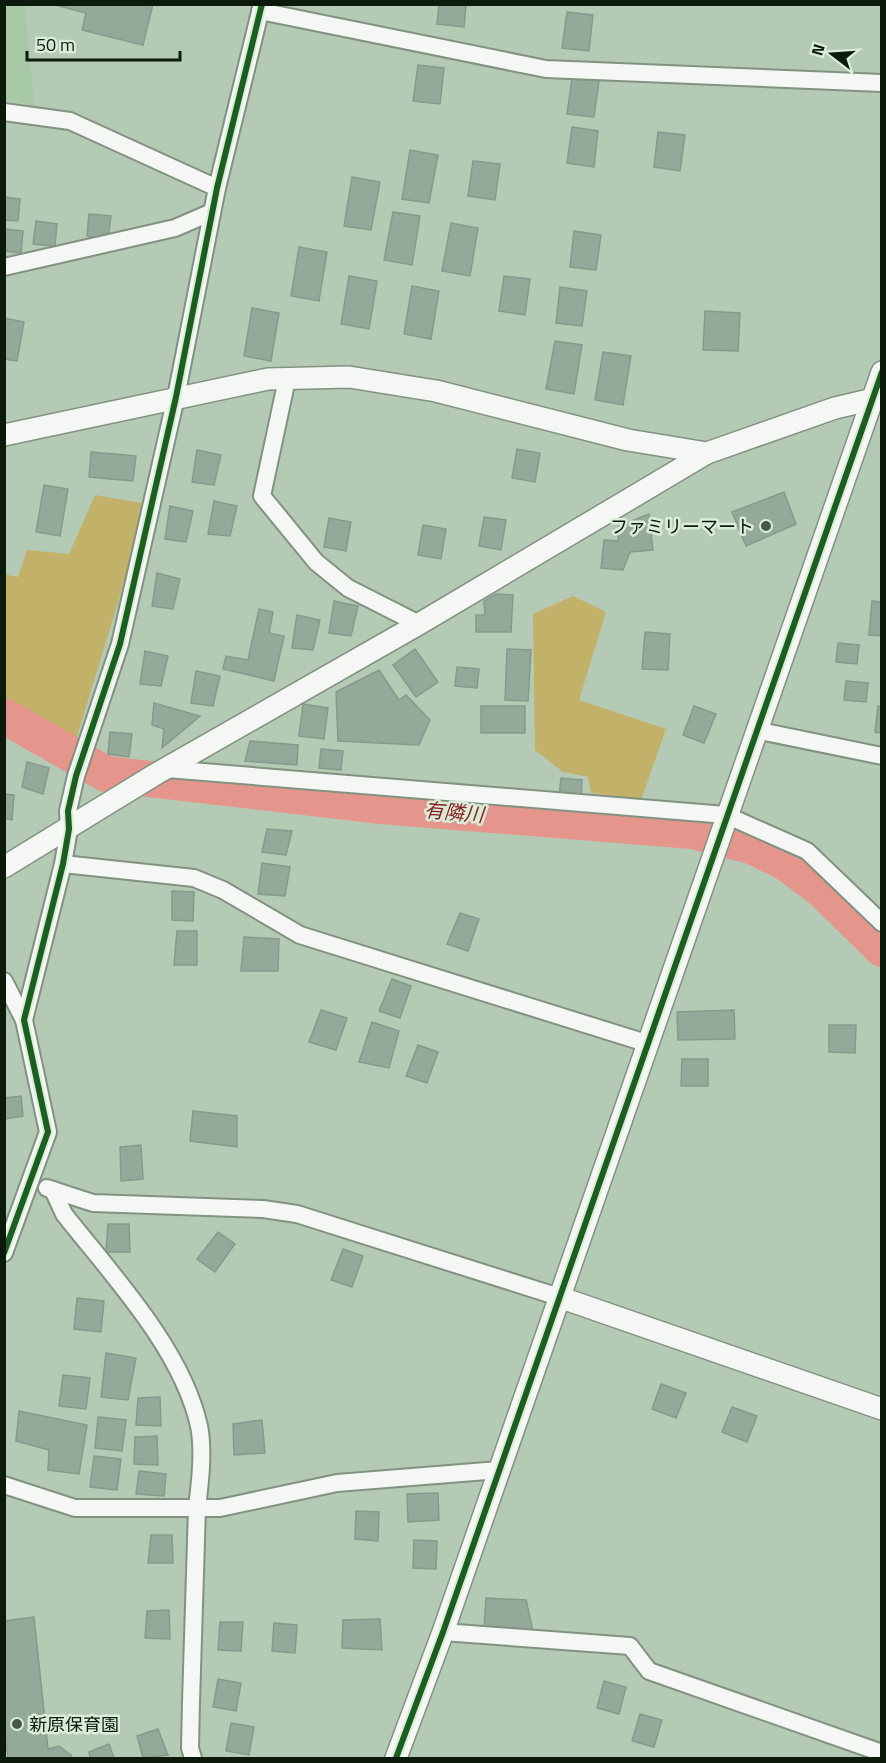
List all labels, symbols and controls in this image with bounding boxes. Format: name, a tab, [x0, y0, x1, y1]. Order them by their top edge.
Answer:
scale bar	[27, 24, 180, 62]
north arrow	[802, 24, 862, 84]
text: 50 m	[36, 31, 75, 58]
text: N	[805, 41, 831, 58]
place label: ファミリーマート	[610, 513, 754, 540]
marker: ファミリーマート	[759, 519, 773, 533]
water label: 有隣川	[423, 794, 487, 830]
place label: 新原保育園	[29, 1711, 119, 1738]
marker: 新原保育園	[10, 1717, 24, 1731]

